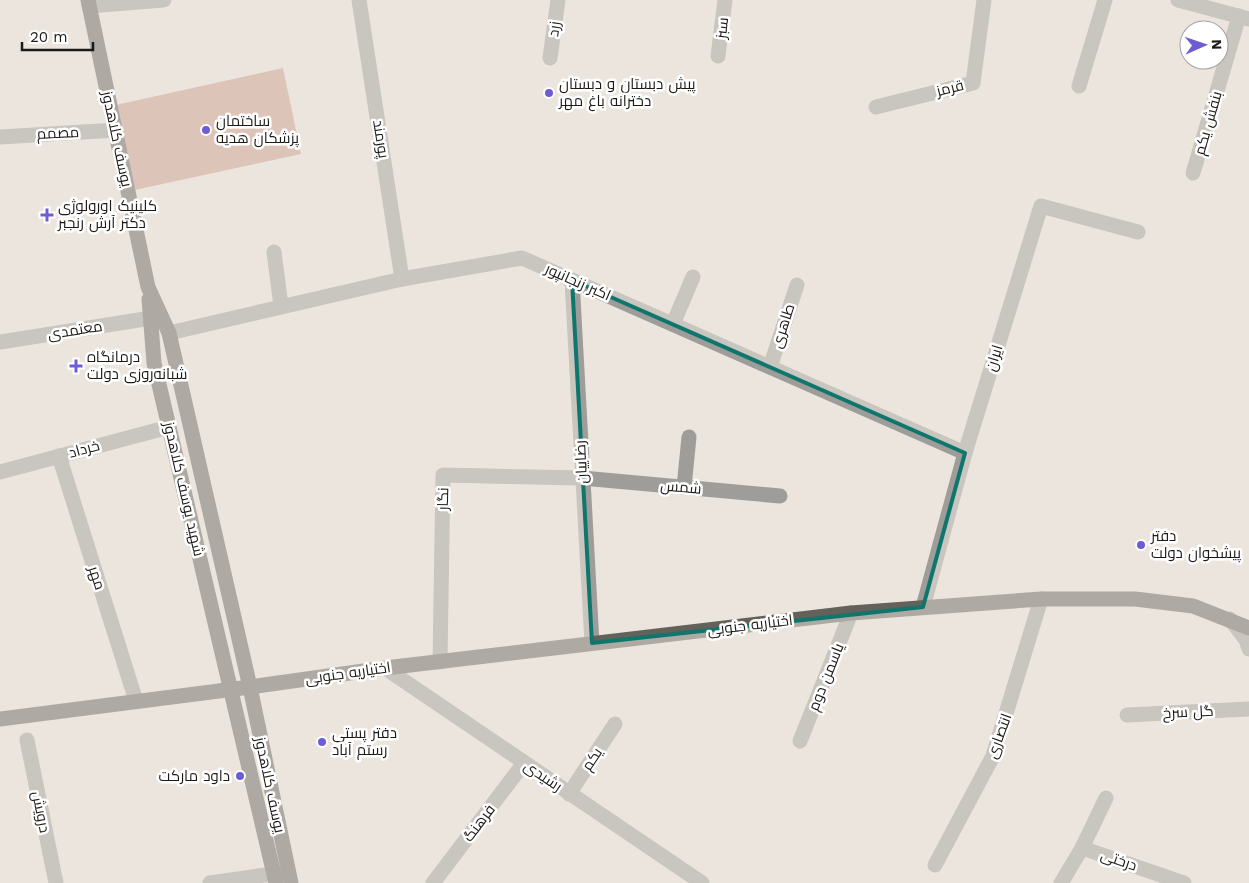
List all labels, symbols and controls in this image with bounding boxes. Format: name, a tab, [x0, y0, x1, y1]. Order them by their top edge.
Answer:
street label: سبز	[712, 16, 732, 41]
scale bar	[22, 20, 94, 52]
street label: زرد	[544, 20, 564, 38]
north arrow	[1179, 20, 1229, 70]
text: 20 m	[30, 28, 68, 46]
text: N	[1209, 39, 1225, 50]
place label: پیش دبستان و دبستان دخترانه باغ مهر	[558, 75, 696, 112]
street label: قرمز	[933, 76, 966, 100]
marker: پیش دبستان و دبستان دخترانه باغ مهر	[543, 87, 555, 99]
street label: یوسف کلاهدوز	[98, 88, 136, 189]
street label: بنفش یکم	[1190, 89, 1227, 157]
place label: ساختمان پزشکان هدیه	[216, 112, 299, 148]
street label: پورمند	[368, 118, 393, 160]
street label: مصمم	[36, 123, 80, 144]
marker: ساختمان پزشکان هدیه	[200, 124, 212, 136]
place label: کلینیک اورولوژی دکتر آرش رنجبر	[57, 197, 157, 233]
marker: کلینیک اورولوژی دکتر آرش رنجبر	[40, 208, 54, 222]
street label: اکبر زنجانپور	[541, 259, 614, 305]
street label: طاهری	[767, 302, 800, 351]
street label: معتمدی	[46, 317, 104, 344]
street label: ایران	[982, 343, 1007, 374]
place label: درمانگاه شبانه‌روزی دولت	[87, 348, 187, 384]
marker: درمانگاه شبانه‌روزی دولت	[69, 359, 83, 373]
street label: شهید یوسف کلاهدوز	[159, 419, 208, 558]
street label: خرداد	[67, 436, 101, 462]
street label: رضاییان	[571, 440, 592, 484]
street label: شمس	[660, 476, 702, 499]
street label: نگار	[434, 487, 452, 512]
place label: دفتر پیشخوان دولت	[1150, 527, 1241, 563]
marker: دفتر پیشخوان دولت	[1135, 539, 1147, 551]
street label: مهر	[83, 563, 109, 593]
street label: اختیاریه جنوبی	[706, 611, 794, 640]
street label: یاسمن دوم	[804, 641, 849, 714]
street label: اختیاریه جنوبی	[304, 658, 392, 689]
street label: گل سرخ	[1162, 702, 1214, 724]
street label: انتصاری	[982, 711, 1016, 762]
place label: دفتر پستی رستم آباد	[332, 724, 397, 760]
street label: یوسف کلاهدوز	[251, 734, 289, 835]
marker: دفتر پستی رستم آباد	[316, 736, 328, 748]
street label: یکم	[578, 744, 607, 774]
street label: رشیدی	[520, 757, 566, 796]
place label: داود مارکت	[159, 767, 230, 785]
marker: داود مارکت	[234, 770, 246, 782]
street label: درویش	[27, 790, 54, 835]
street label: فرهنگ	[459, 801, 499, 845]
street label: درختی	[1098, 845, 1140, 876]

